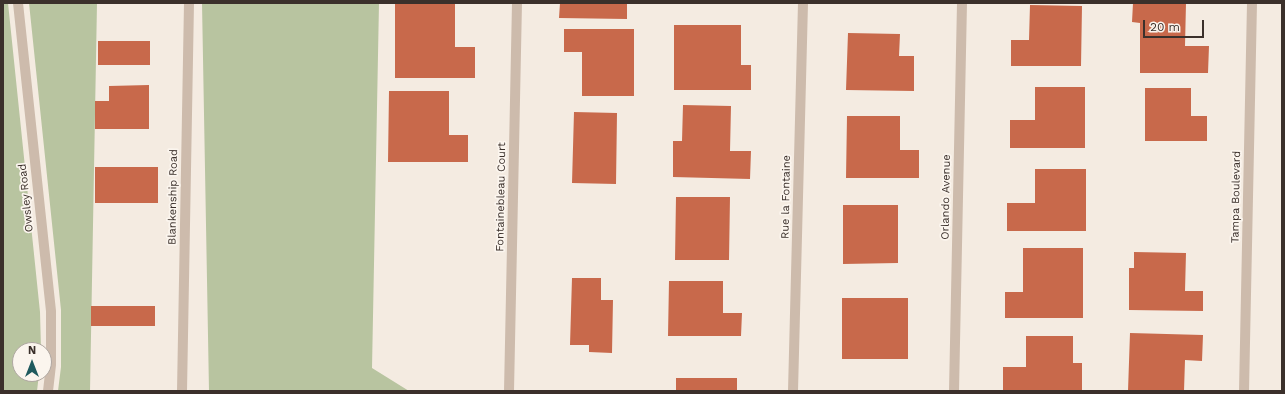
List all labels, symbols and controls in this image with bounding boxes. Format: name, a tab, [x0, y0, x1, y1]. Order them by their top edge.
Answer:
scale bar	[1145, 12, 1206, 38]
text: 20 m	[1150, 20, 1180, 34]
street label: Fontainebleau Court	[493, 142, 509, 252]
street label: Blankenship Road	[166, 149, 180, 245]
street label: Tampa Boulevard	[1229, 151, 1243, 243]
street label: Orlando Avenue	[939, 154, 953, 240]
street label: Rue la Fontaine	[779, 155, 793, 239]
street label: Owsley Road	[16, 163, 36, 233]
north arrow	[12, 342, 52, 382]
text: N	[28, 344, 36, 357]

